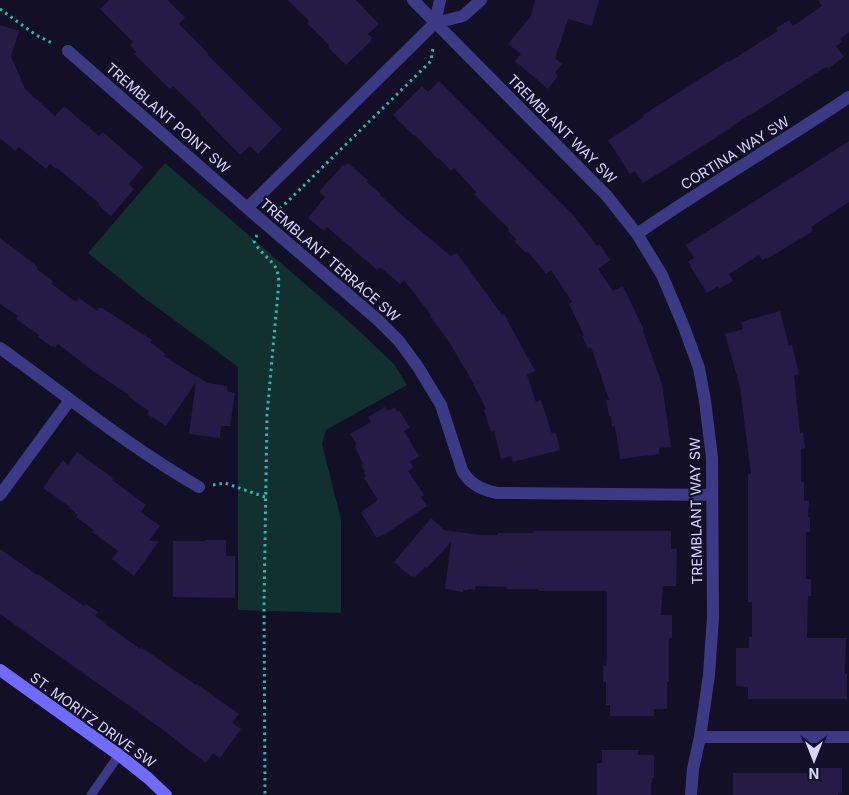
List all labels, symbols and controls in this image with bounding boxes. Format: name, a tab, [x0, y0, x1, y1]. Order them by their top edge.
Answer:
street label: TREMBLANT POINT SW	[103, 59, 234, 176]
street label: TREMBLANT WAY SW	[504, 71, 621, 187]
street label: CORTINA WAY SW	[677, 112, 792, 193]
street label: TREMBLANT TERRACE SW	[257, 194, 404, 325]
street label: TREMBLANT WAY SW	[686, 437, 705, 585]
street label: ST. MORITZ DRIVE SW	[27, 668, 160, 771]
north arrow	[789, 735, 839, 785]
text: N	[809, 765, 819, 782]

